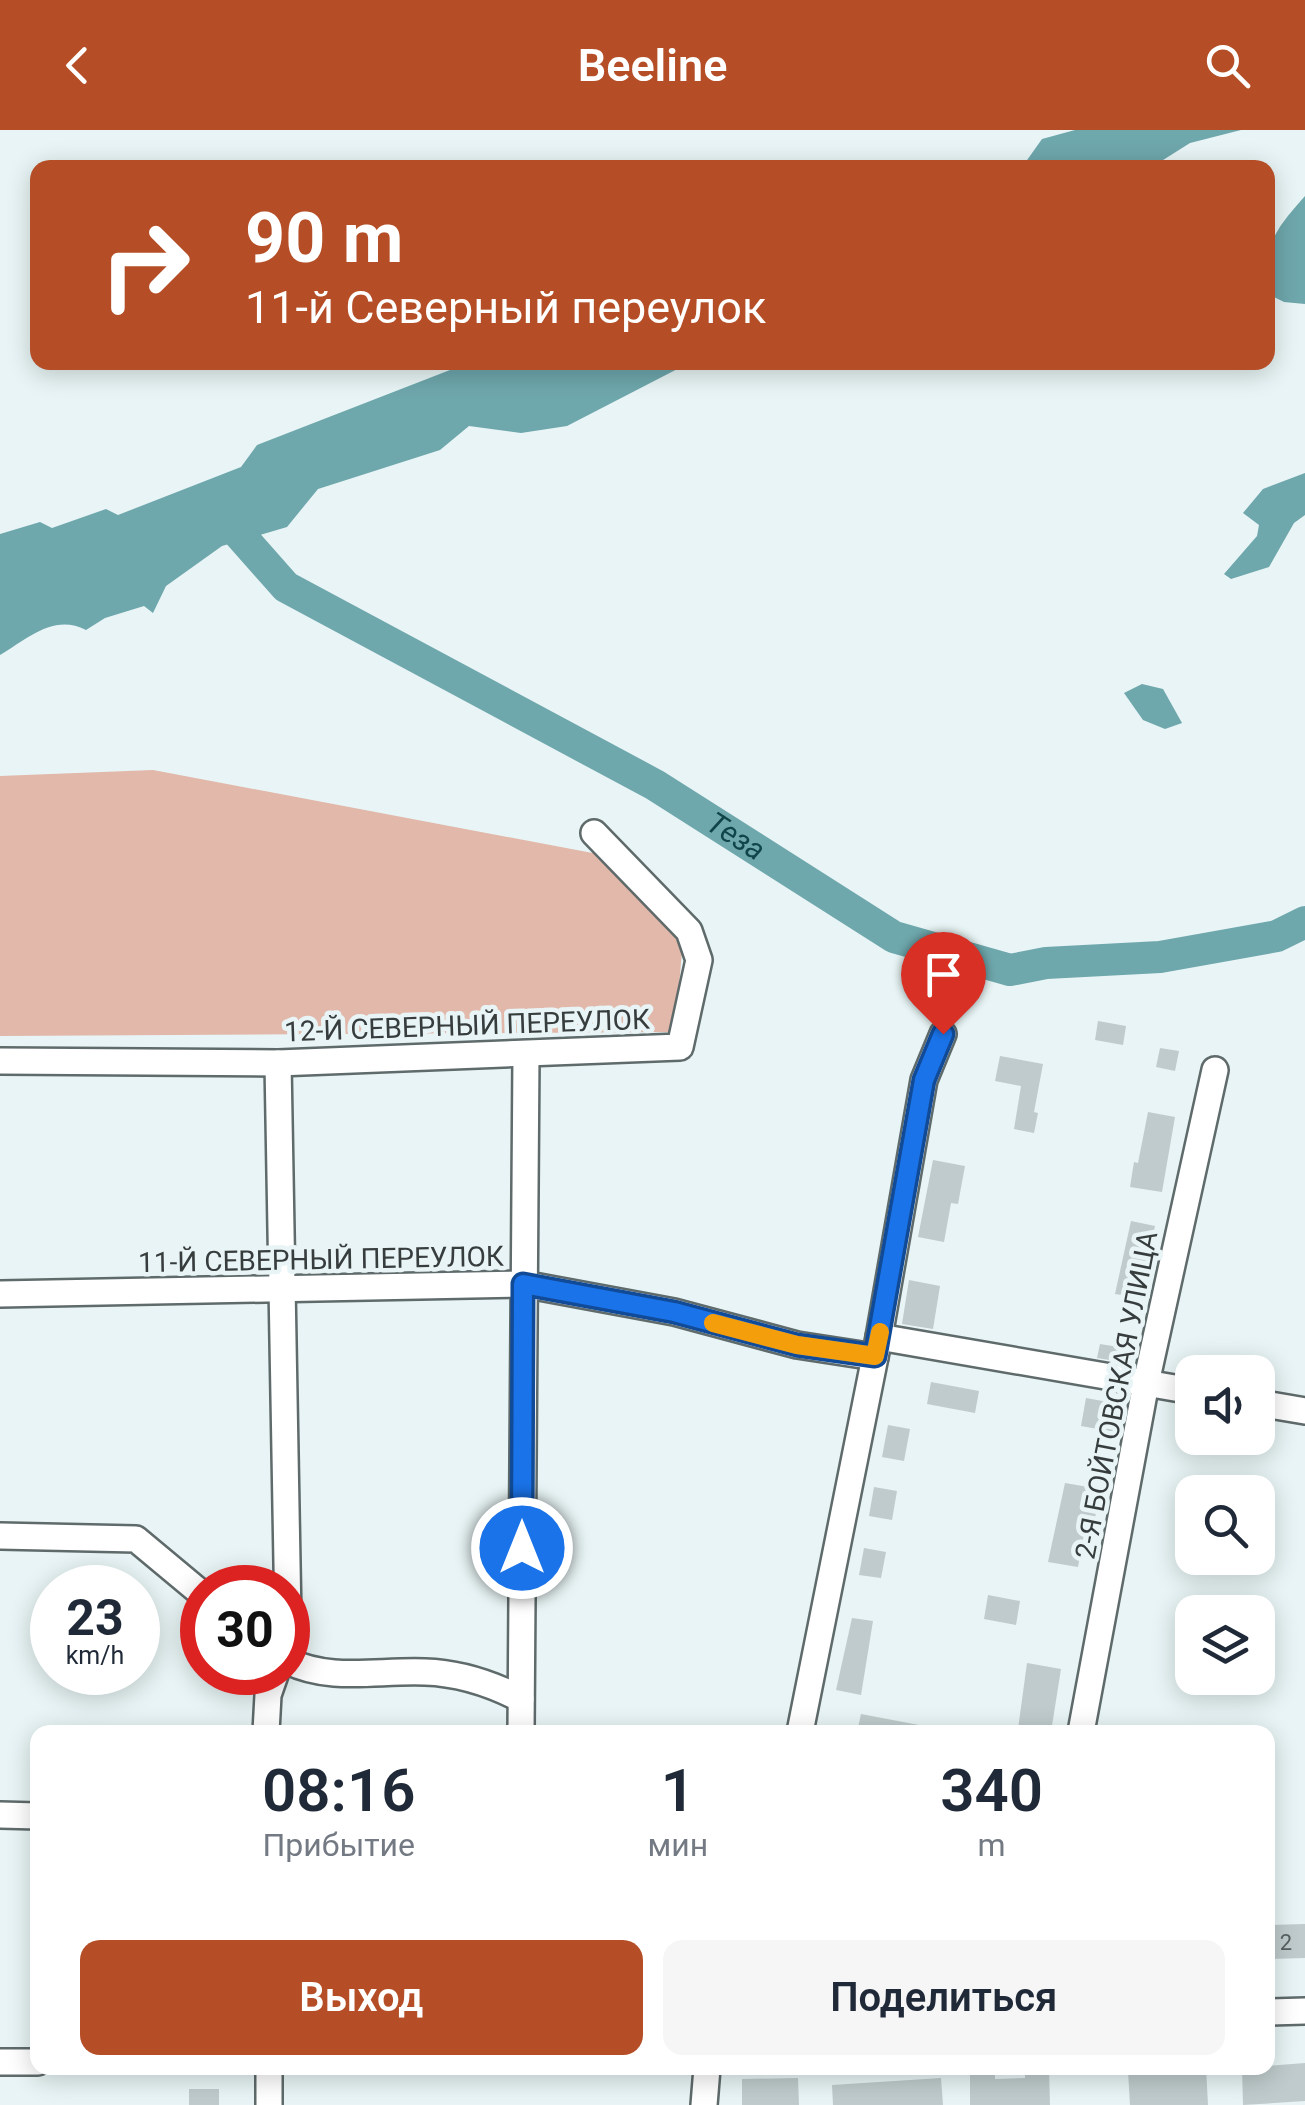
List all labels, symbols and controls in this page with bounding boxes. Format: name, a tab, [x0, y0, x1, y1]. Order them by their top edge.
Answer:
icon: back	[50, 38, 105, 93]
icon: search	[1200, 38, 1255, 93]
text: Beeline	[578, 39, 727, 92]
text: 90 m	[245, 197, 403, 279]
icon: right	[80, 200, 210, 330]
text: 11-й Северный переулок	[245, 281, 766, 334]
water label: Теза	[700, 805, 772, 867]
pin	[901, 932, 986, 1035]
icon: arrive	[916, 947, 971, 1002]
street label: 12-Й СЕВЕРНЫЙ ПЕРЕУЛОК	[284, 1003, 650, 1048]
street label: 2-Я БОЙТОВСКАЯ УЛИЦА	[1069, 1228, 1164, 1562]
street label: 11-Й СЕВЕРНЫЙ ПЕРЕУЛОК	[138, 1240, 504, 1279]
map controls	[1175, 1355, 1275, 1695]
button: sound	[1175, 1355, 1275, 1455]
button: search	[1175, 1475, 1275, 1575]
position arrow	[470, 1496, 574, 1600]
speed limit sign: 30	[180, 1565, 310, 1695]
text: 23	[66, 1589, 124, 1647]
button: layers	[1175, 1595, 1275, 1695]
text: km/h	[66, 1641, 124, 1670]
text: 08:16	[262, 1755, 415, 1826]
text: 1	[661, 1755, 695, 1826]
text: 340	[940, 1755, 1043, 1826]
text: Прибытие	[262, 1826, 415, 1864]
text: мин	[647, 1826, 708, 1864]
text: m	[978, 1826, 1006, 1864]
house number: 2	[1280, 1930, 1292, 1955]
button: Выход	[80, 1940, 643, 2055]
button: Поделиться	[663, 1940, 1225, 2055]

